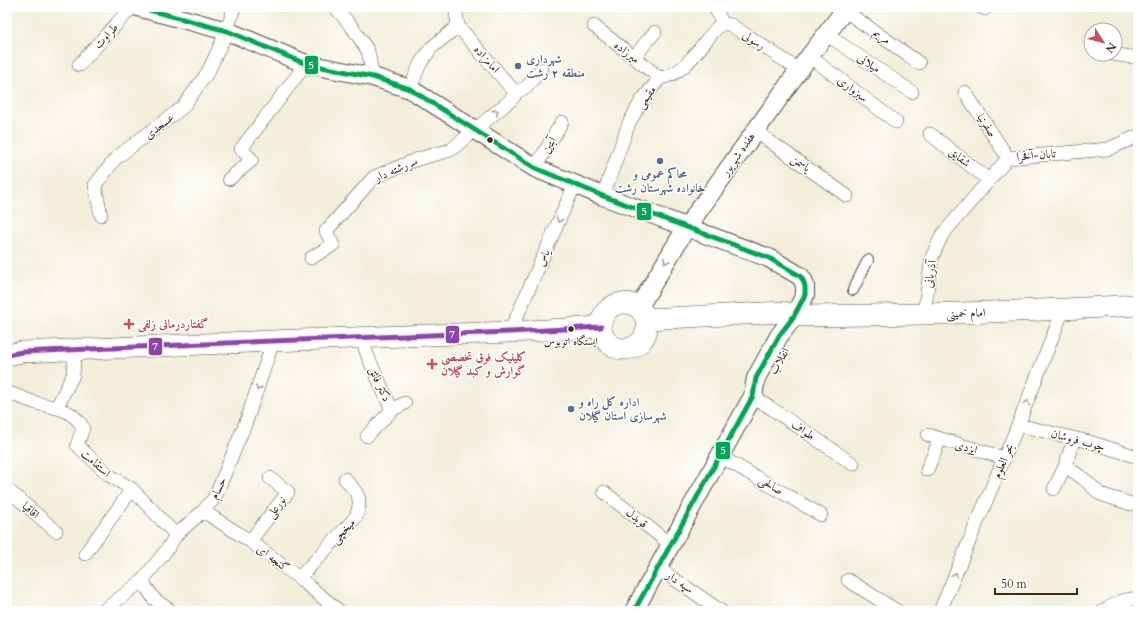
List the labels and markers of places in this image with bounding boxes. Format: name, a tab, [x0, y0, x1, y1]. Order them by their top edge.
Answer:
place label: شهرداری منطقه ۲ رشت	[526, 51, 585, 81]
marker: شهرداری منطقه ۲ رشت	[513, 61, 523, 71]
unlabelled marker	[485, 135, 495, 145]
marker: محاکم عمومی و خانواده شهرستان رشت	[655, 156, 665, 166]
place label: محاکم عمومی و خانواده شهرستان رشت	[615, 166, 705, 196]
place label: گفتاردرمانی زلفی	[137, 316, 208, 333]
marker: گفتاردرمانی زلفی	[123, 318, 135, 330]
marker: ایستگاه اتوبوس	[566, 324, 576, 334]
place label: ایستگاه اتوبوس	[544, 334, 598, 349]
place label: کلینیک فوق تخصصی گوارش و کبد گیلان	[441, 349, 526, 379]
marker: کلینیک فوق تخصصی گوارش و کبد گیلان	[426, 358, 438, 370]
place label: اداره کل راه و شهرسازی استان گیلان	[577, 394, 667, 424]
marker: اداره کل راه و شهرسازی استان گیلان	[566, 404, 576, 414]

